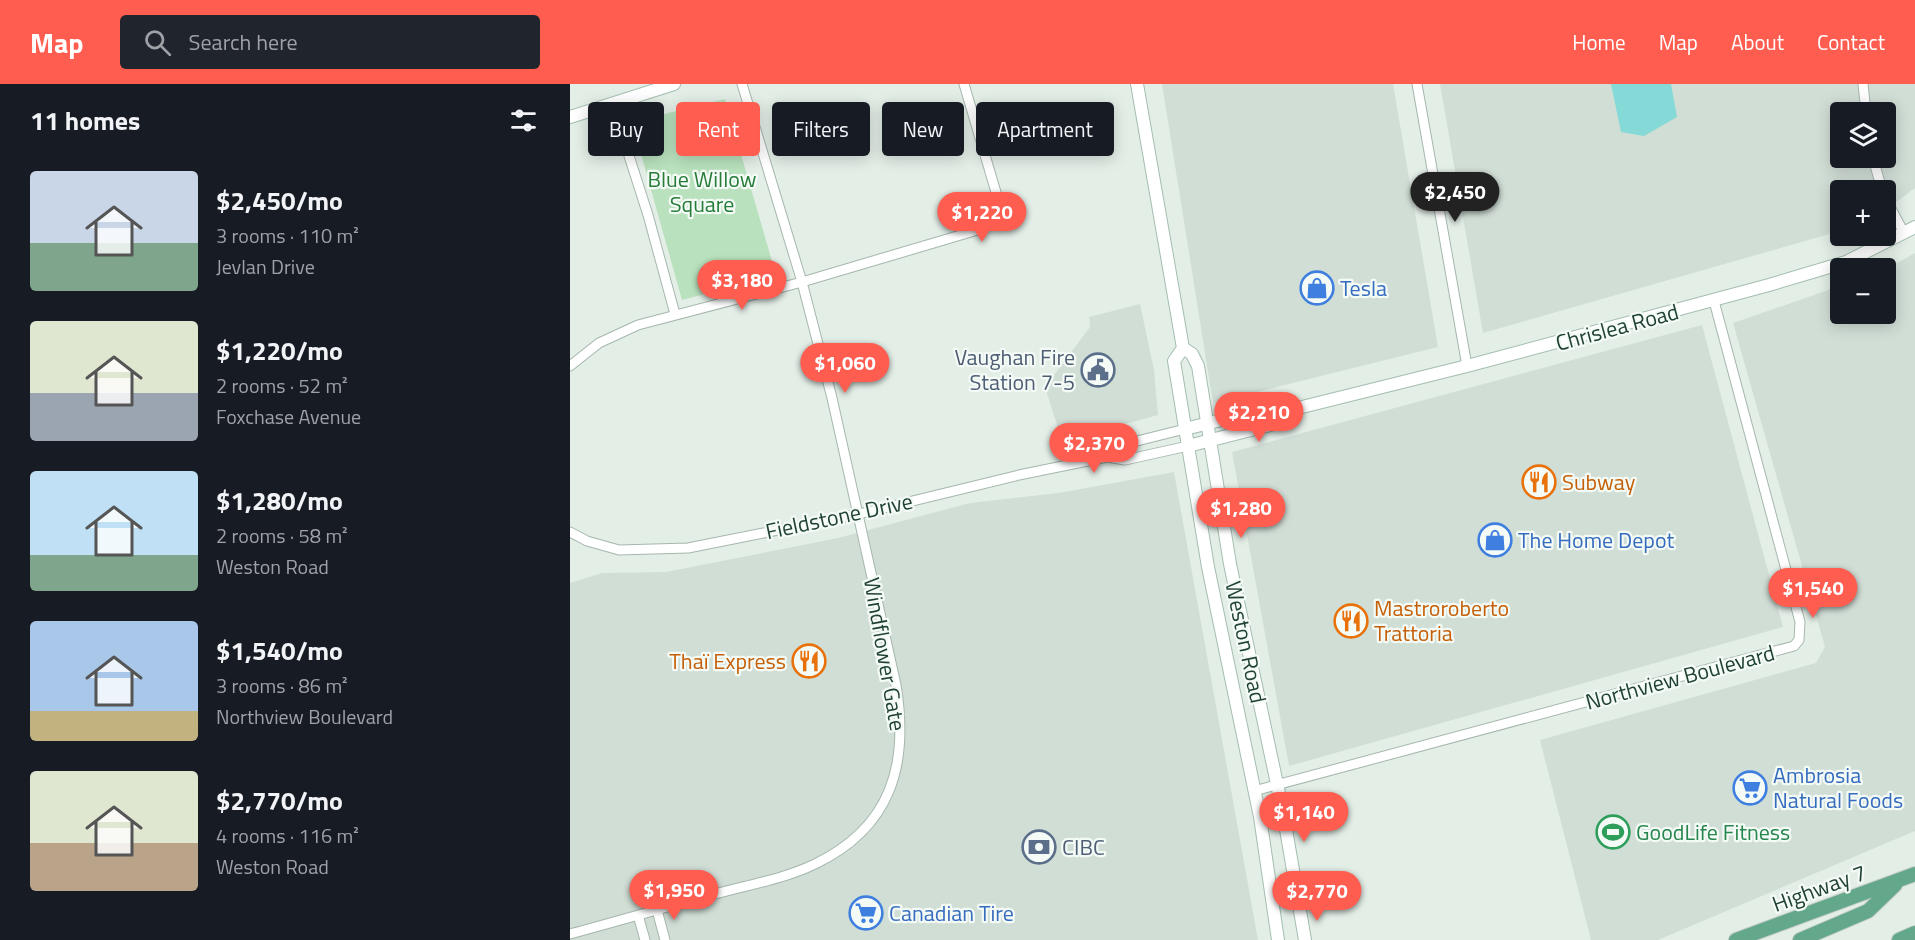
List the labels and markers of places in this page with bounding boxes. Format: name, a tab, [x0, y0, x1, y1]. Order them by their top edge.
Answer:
pin: $2,450	[1406, 172, 1504, 223]
pin: $1,220	[933, 192, 1031, 243]
pin: $3,180	[693, 260, 791, 311]
shop icon: Tesla	[1299, 270, 1335, 306]
place label: Tesla	[1340, 271, 1387, 305]
place label: Vaughan Fire Station 7-5	[954, 340, 1075, 399]
pin: $1,060	[796, 343, 894, 394]
public building icon: Vaughan Fire Station 7-5	[1080, 352, 1116, 388]
pin: $2,210	[1210, 392, 1308, 443]
pin: $2,370	[1045, 423, 1143, 474]
restaurant icon: Subway	[1521, 464, 1557, 500]
place label: Subway	[1562, 465, 1636, 499]
pin: $1,280	[1192, 488, 1290, 539]
shop icon: The Home Depot	[1477, 522, 1513, 558]
place label: The Home Depot	[1518, 523, 1674, 557]
pin: $1,540	[1764, 568, 1862, 619]
place label: Mastroroberto Trattoria	[1374, 591, 1509, 650]
restaurant icon: Mastroroberto Trattoria	[1333, 603, 1369, 639]
restaurant icon: Thaï Express	[791, 643, 827, 679]
place label: Thaï Express	[669, 644, 786, 678]
place label: Ambrosia Natural Foods	[1773, 758, 1903, 817]
supermarket icon: Ambrosia Natural Foods	[1732, 770, 1768, 806]
pin: $1,140	[1255, 792, 1353, 843]
sports icon: GoodLife Fitness	[1595, 814, 1631, 850]
place label: GoodLife Fitness	[1636, 815, 1790, 849]
bank icon: CIBC	[1021, 829, 1057, 865]
place label: CIBC	[1062, 830, 1105, 864]
pin: $1,950	[625, 870, 723, 921]
pin: $2,770	[1268, 871, 1366, 922]
supermarket icon: Canadian Tire	[848, 895, 884, 931]
place label: Canadian Tire	[889, 896, 1014, 930]

